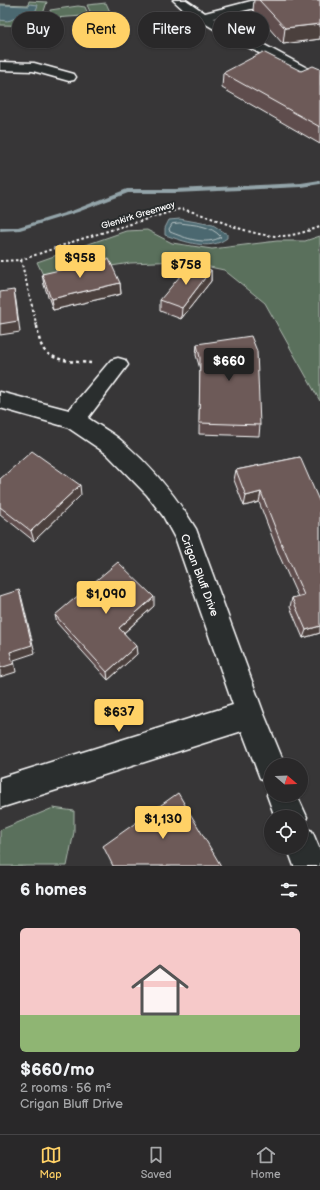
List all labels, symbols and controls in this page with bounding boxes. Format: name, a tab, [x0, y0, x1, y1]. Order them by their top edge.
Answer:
chip: Buy	[12, 12, 64, 48]
chip: Rent	[72, 12, 130, 48]
chip: Filters	[138, 12, 205, 48]
chip: New	[213, 12, 269, 48]
street label: Glenkirk Greenway	[100, 199, 177, 232]
pin: $958	[56, 245, 104, 279]
text: $958	[64, 250, 96, 266]
pin: $758	[162, 252, 210, 286]
text: $758	[170, 257, 202, 273]
pin: $660	[205, 348, 253, 382]
text: $660	[213, 353, 245, 369]
street label: Crigan Bluff Drive	[178, 532, 221, 619]
pin: $1,090	[73, 581, 139, 615]
text: $1,090	[86, 586, 126, 602]
pin: $637	[95, 699, 143, 733]
text: $637	[103, 704, 135, 720]
north arrow	[264, 758, 308, 802]
map controls	[264, 758, 308, 854]
pin: $1,130	[130, 806, 196, 840]
button: locate	[264, 810, 308, 854]
text: $1,130	[144, 811, 182, 827]
icon: filters	[278, 879, 300, 901]
text: 6 homes	[20, 880, 87, 900]
icon: home	[124, 954, 196, 1026]
text: $660/mo	[20, 1060, 95, 1080]
text: 2 rooms · 56 m²	[20, 1080, 111, 1096]
text: Crigan Bluff Drive	[20, 1096, 123, 1112]
tab: Map	[40, 1144, 62, 1181]
tab: Saved	[141, 1144, 172, 1181]
tab: Home	[251, 1144, 280, 1181]

